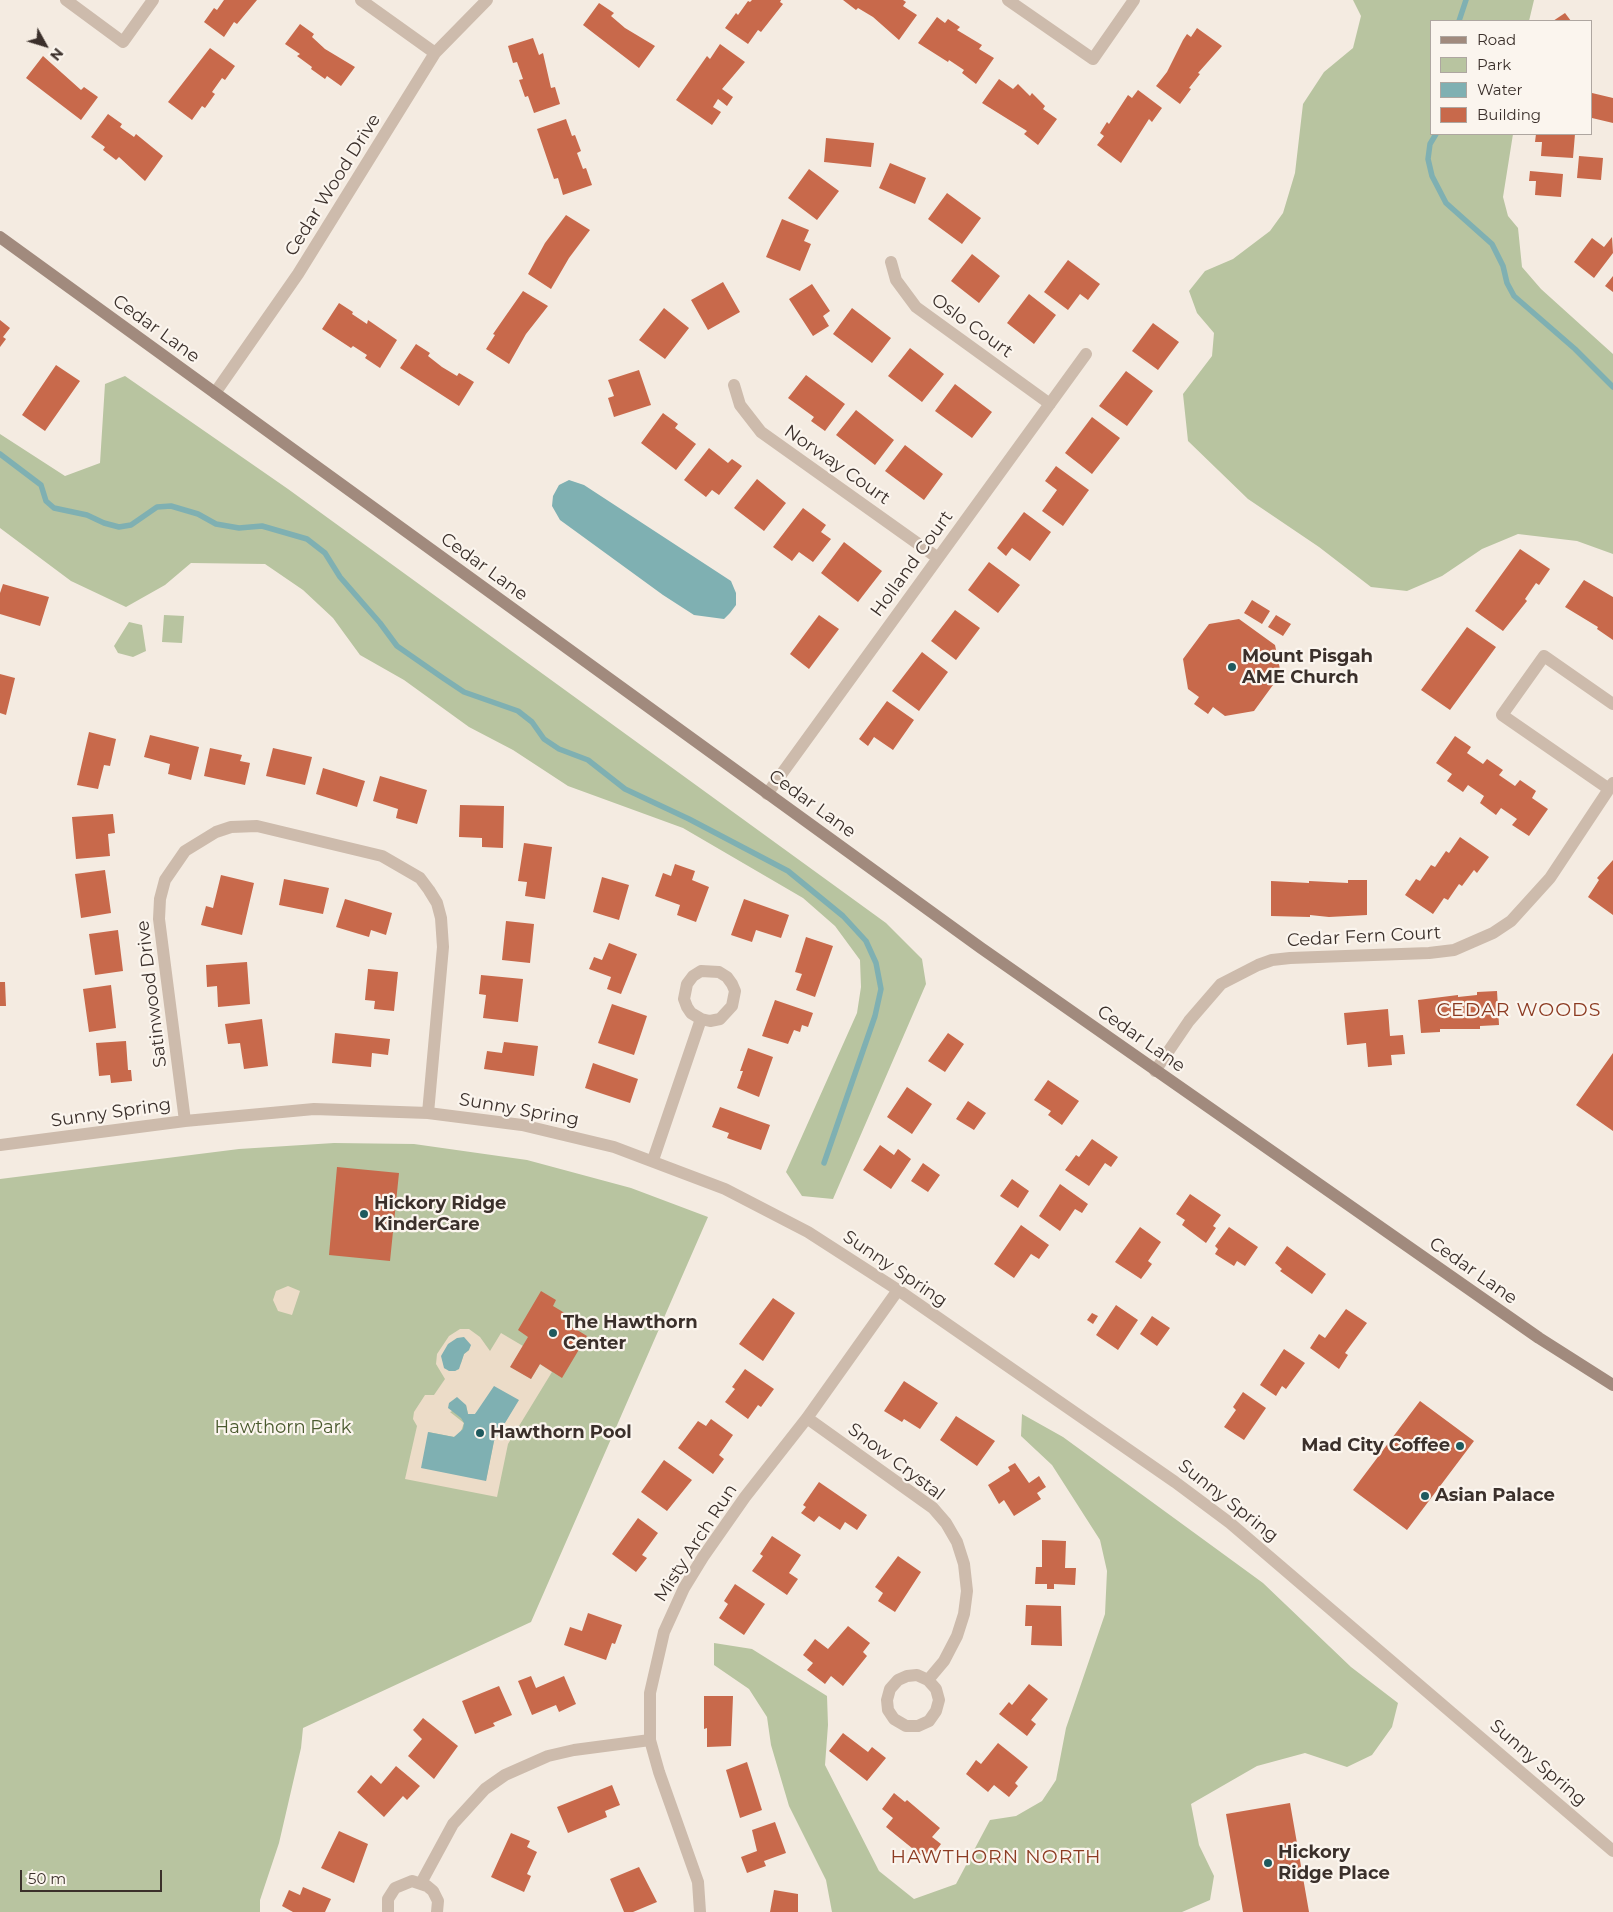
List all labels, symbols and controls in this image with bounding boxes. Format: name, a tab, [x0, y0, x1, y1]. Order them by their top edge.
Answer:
north arrow	[20, 20, 70, 70]
legend	[1430, 20, 1593, 135]
text: Road	[1477, 30, 1516, 49]
text: N	[46, 44, 67, 64]
text: Park	[1477, 55, 1511, 74]
text: Water	[1477, 80, 1523, 99]
text: Building	[1477, 105, 1541, 124]
street label: Cedar Wood Drive	[280, 110, 386, 260]
street label: Oslo Court	[927, 289, 1017, 363]
street label: Cedar Lane	[108, 290, 204, 368]
street label: Norway Court	[780, 421, 894, 509]
street label: Holland Court	[866, 507, 958, 621]
street label: Cedar Lane	[436, 528, 532, 606]
place label: Mount Pisgah AME Church	[1242, 646, 1373, 689]
marker: Mount Pisgah AME Church	[1226, 661, 1238, 673]
street label: Cedar Lane	[764, 765, 860, 843]
street label: Satinwood Drive	[132, 919, 172, 1069]
street label: Cedar Fern Court	[1286, 922, 1442, 952]
district label: CEDAR WOODS	[1435, 999, 1603, 1021]
street label: Cedar Lane	[1093, 1001, 1189, 1077]
street label: Sunny Spring	[457, 1089, 581, 1131]
street label: Sunny Spring	[49, 1094, 173, 1132]
place label: Hickory Ridge KinderCare	[374, 1193, 506, 1236]
marker: Hickory Ridge KinderCare	[358, 1208, 370, 1220]
street label: Sunny Spring	[839, 1226, 951, 1312]
street label: Cedar Lane	[1425, 1233, 1521, 1309]
place label: The Hawthorn Center	[563, 1312, 698, 1355]
marker: The Hawthorn Center	[547, 1327, 559, 1339]
park label: Hawthorn Park	[215, 1417, 351, 1439]
street label: Snow Crystal	[843, 1419, 949, 1505]
place label: Hawthorn Pool	[490, 1422, 632, 1444]
marker: Hawthorn Pool	[474, 1427, 486, 1439]
place label: Mad City Coffee	[1301, 1435, 1450, 1457]
marker: Mad City Coffee	[1454, 1440, 1466, 1452]
street label: Sunny Spring	[1174, 1455, 1282, 1547]
street label: Misty Arch Run	[650, 1480, 742, 1606]
place label: Asian Palace	[1435, 1485, 1555, 1507]
marker: Asian Palace	[1419, 1490, 1431, 1502]
street label: Sunny Spring	[1485, 1715, 1591, 1811]
place label: Hickory Ridge Place	[1278, 1842, 1390, 1885]
district label: HAWTHORN NORTH	[889, 1846, 1103, 1868]
marker: Hickory Ridge Place	[1262, 1857, 1274, 1869]
scale bar	[22, 1860, 165, 1892]
text: 50 m	[28, 1869, 66, 1888]

